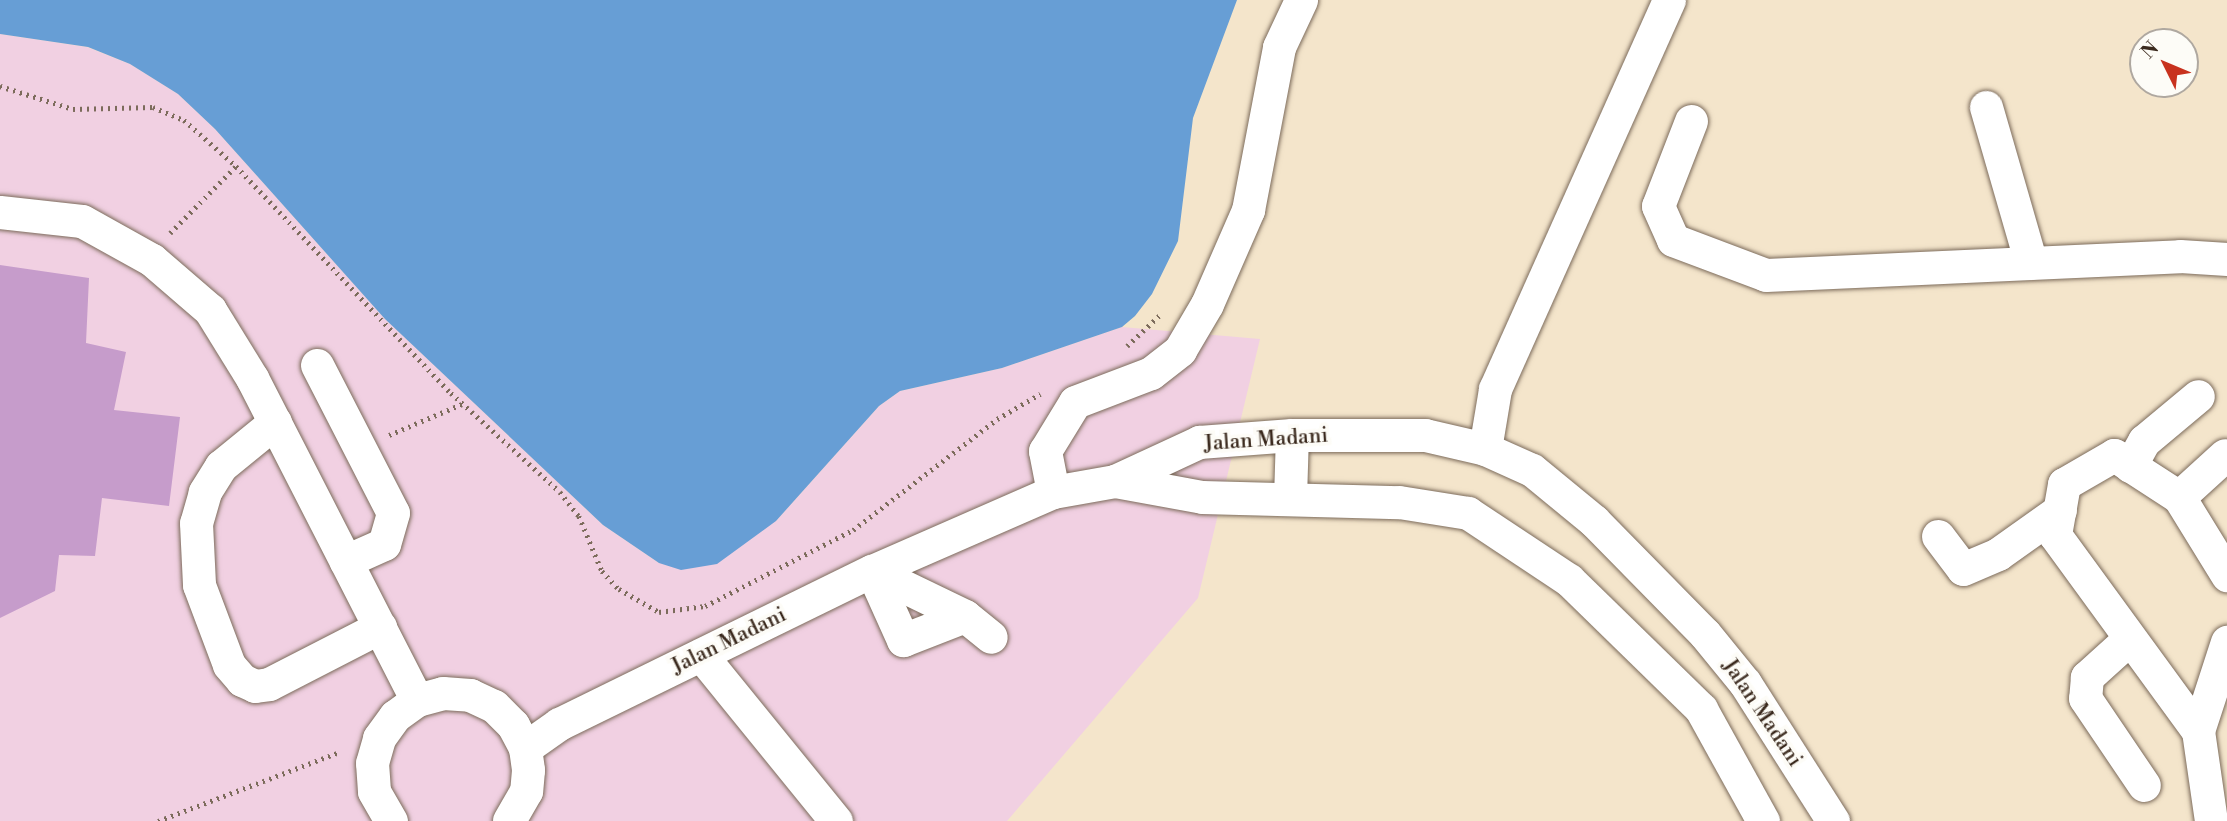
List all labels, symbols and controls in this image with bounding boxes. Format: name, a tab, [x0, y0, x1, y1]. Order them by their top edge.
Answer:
north arrow	[2129, 28, 2199, 98]
text: N	[2136, 36, 2164, 64]
street label: Jalan Madani	[1203, 423, 1329, 457]
street label: Jalan Madani	[668, 602, 790, 680]
street label: Jalan Madani	[1717, 654, 1807, 772]

